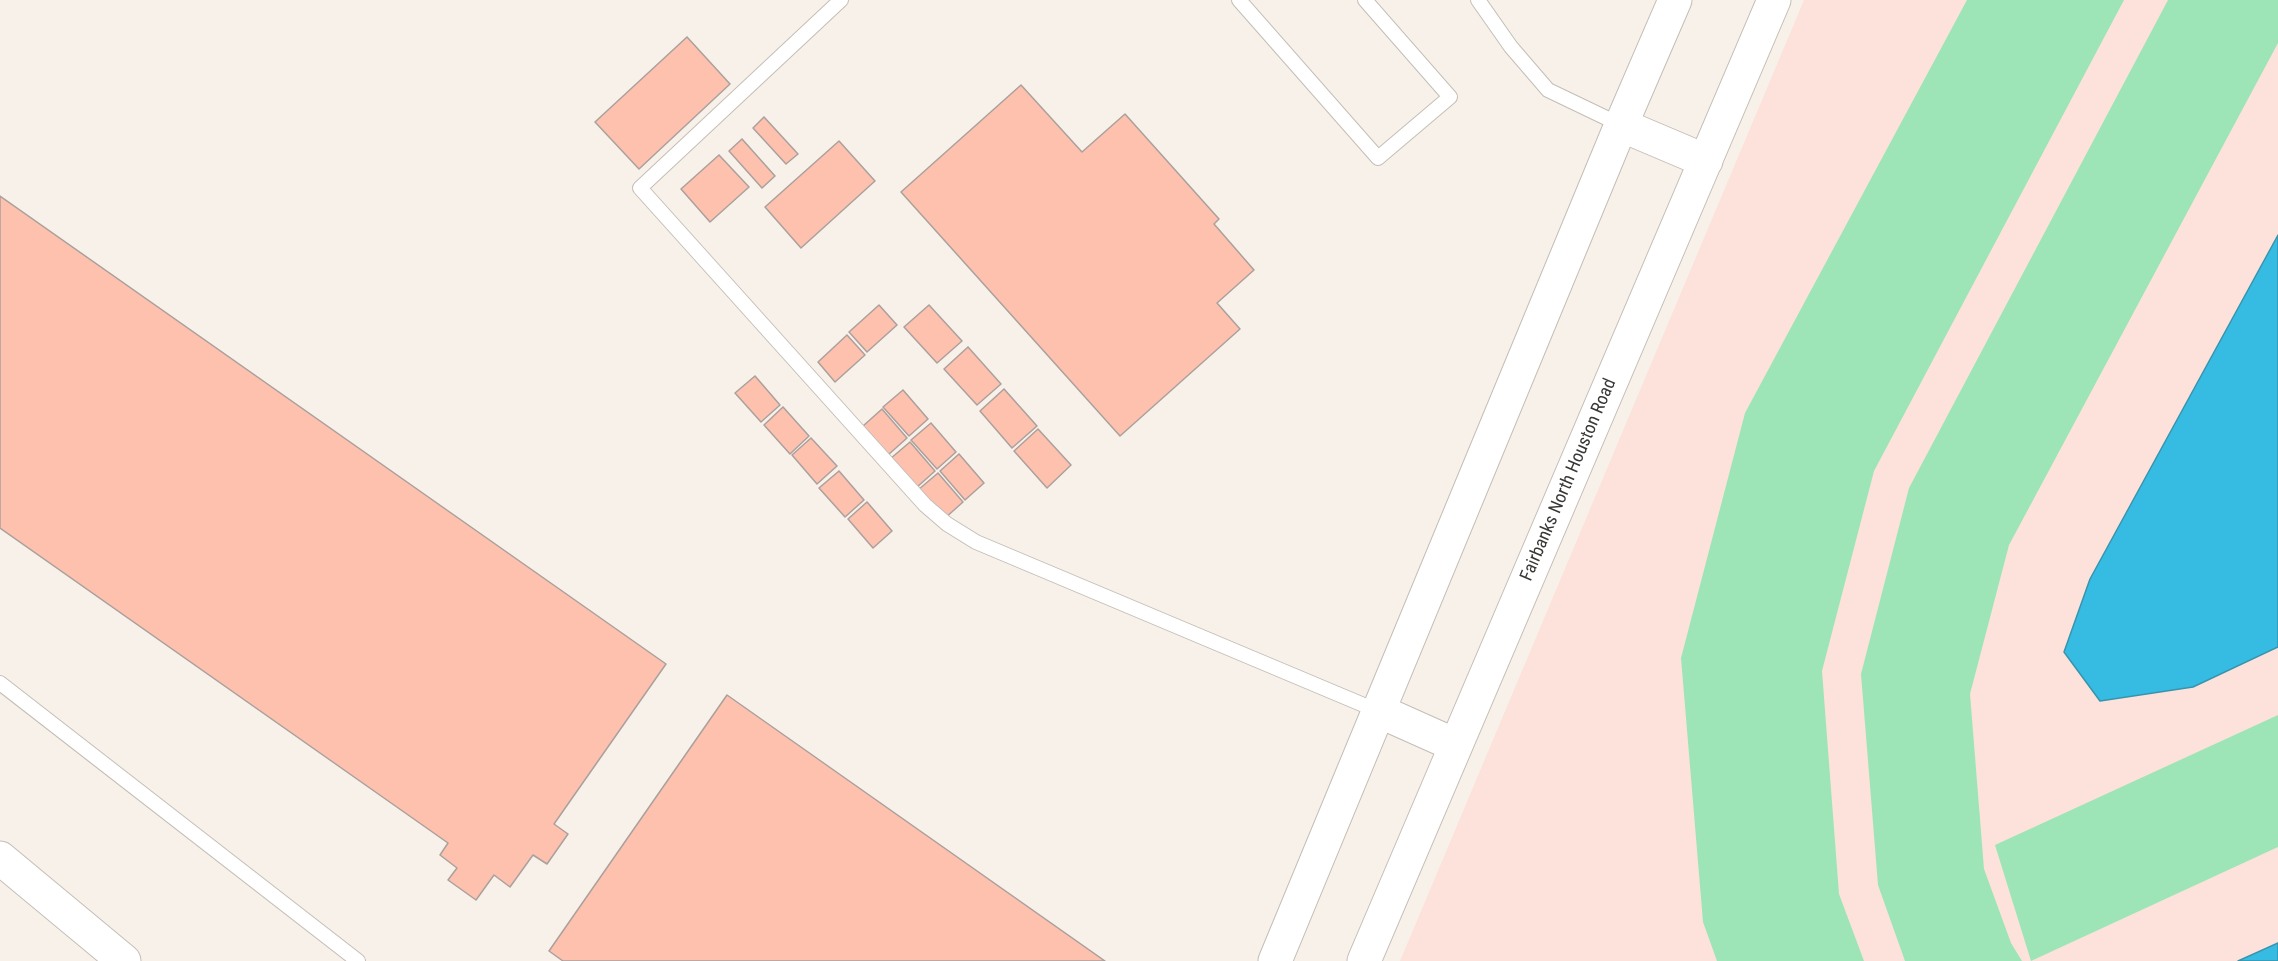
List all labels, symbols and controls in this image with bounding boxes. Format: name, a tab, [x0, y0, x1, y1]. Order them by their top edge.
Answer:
street label: Fairbanks North Houston Road	[1517, 376, 1621, 584]

